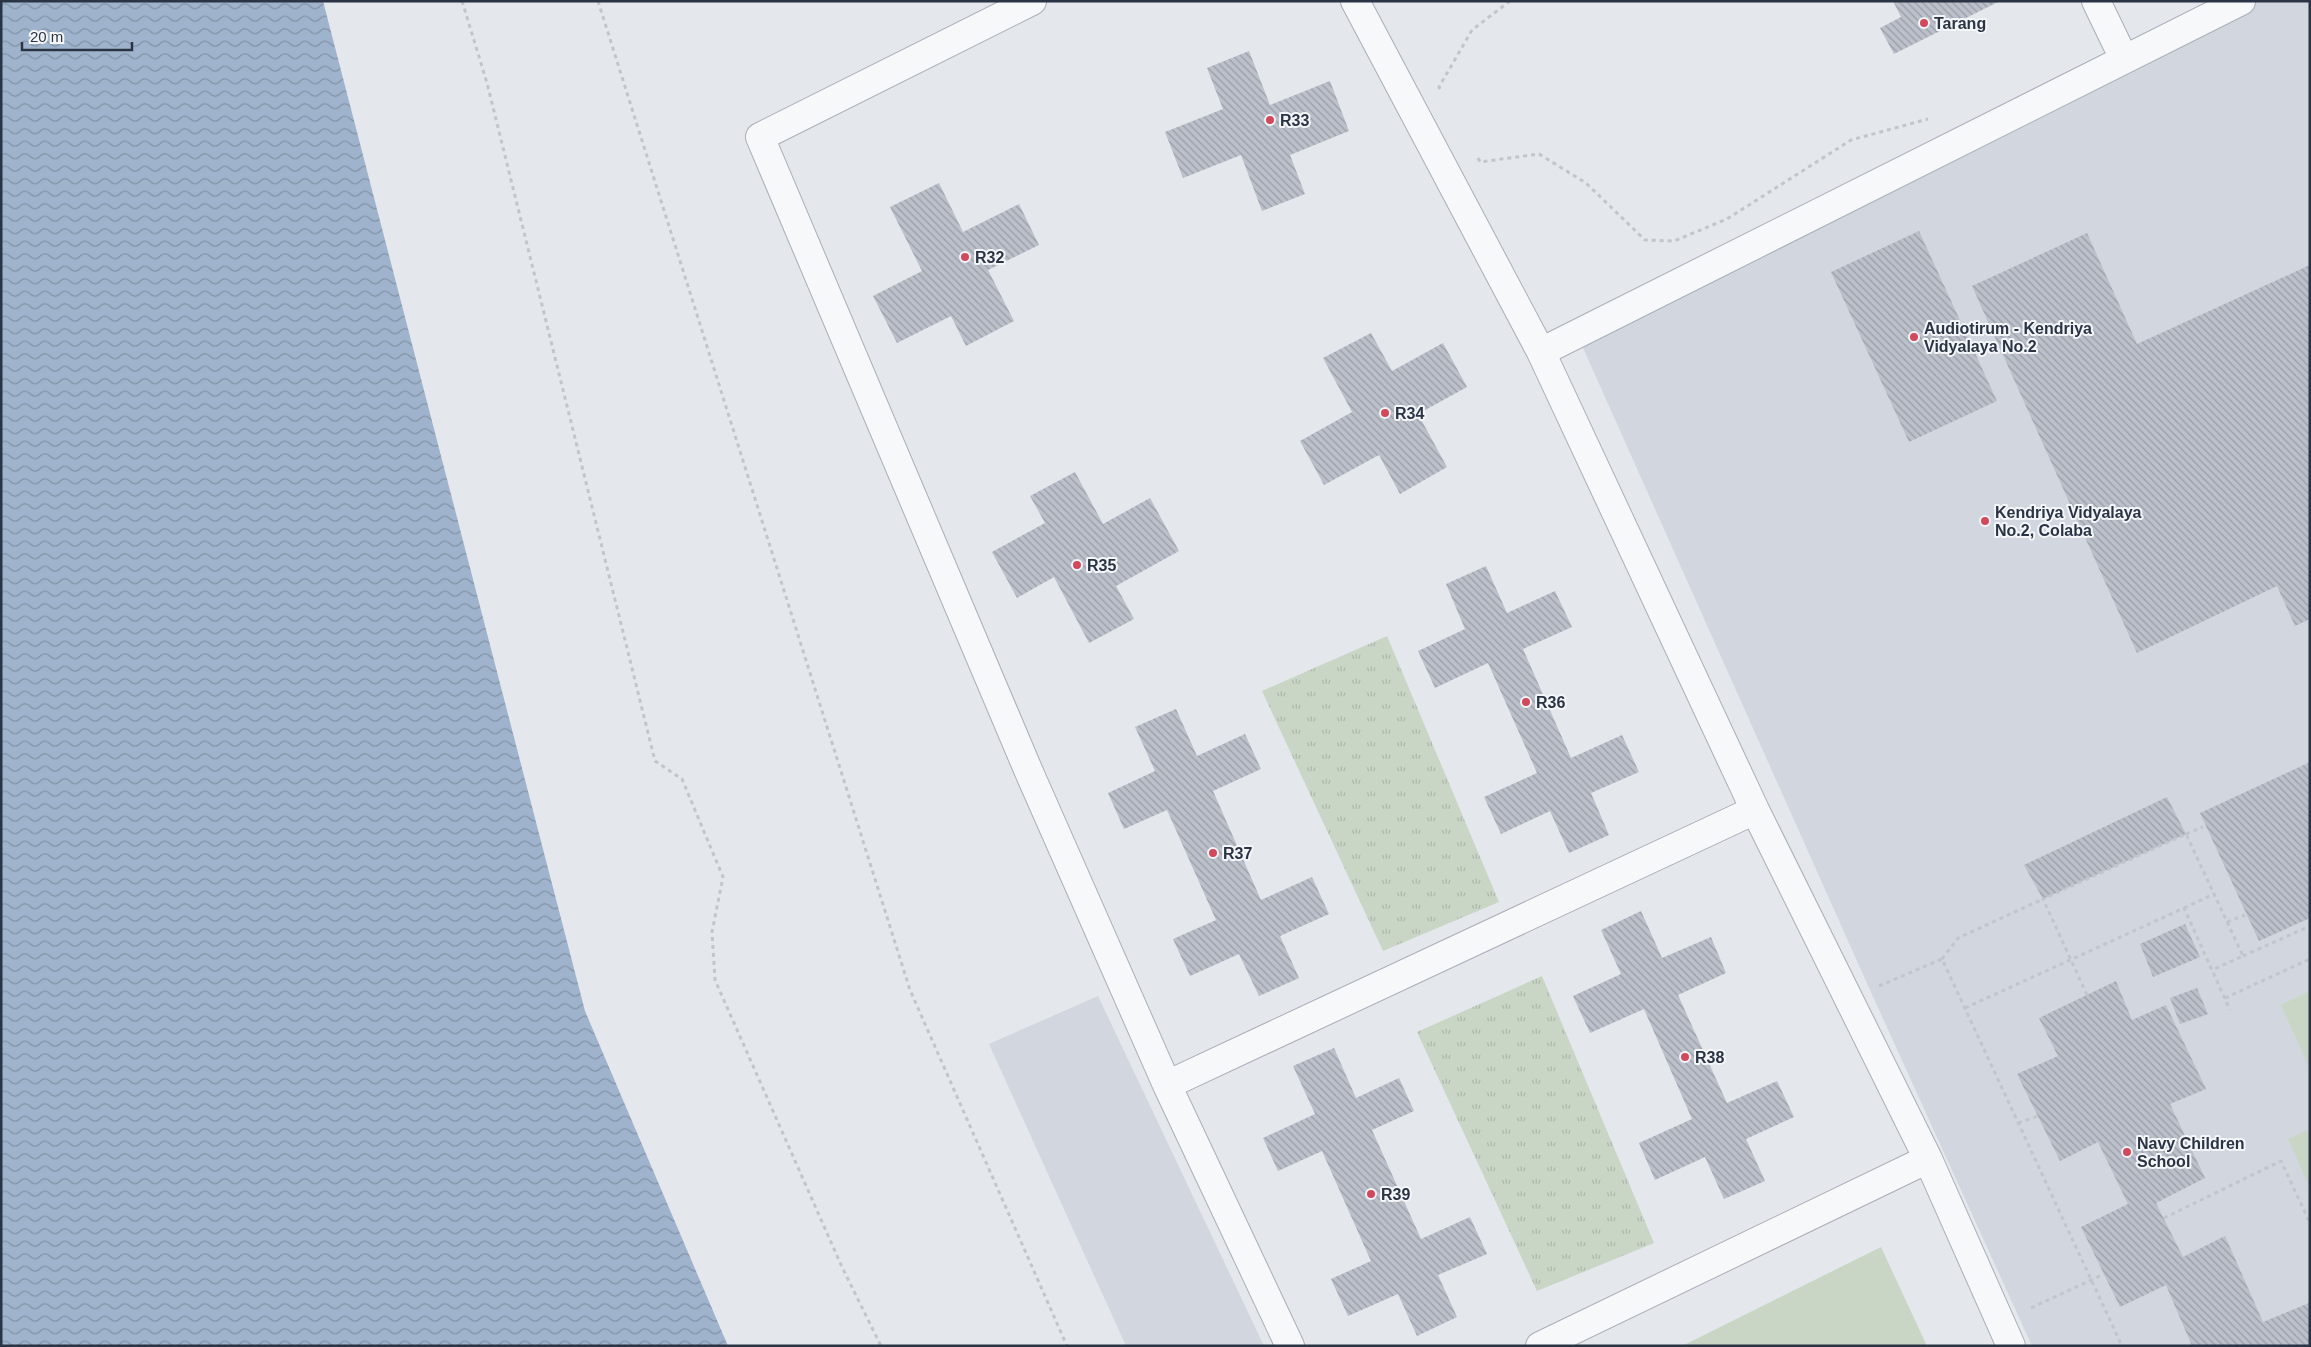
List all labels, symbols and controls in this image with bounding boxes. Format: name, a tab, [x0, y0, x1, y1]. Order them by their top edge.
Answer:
place label: Tarang	[1934, 15, 1986, 32]
marker: Tarang	[1918, 17, 1930, 29]
scale bar	[22, 20, 132, 52]
text: 20 m	[30, 28, 63, 45]
place label: R33	[1280, 112, 1309, 129]
marker: R33	[1264, 114, 1276, 126]
place label: R32	[975, 249, 1004, 266]
marker: R32	[959, 251, 971, 263]
place label: Audiotirum - Kendriya Vidyalaya No.2	[1924, 320, 2092, 355]
marker: Audiotirum - Kendriya Vidyalaya No.2	[1908, 331, 1920, 343]
place label: R34	[1395, 405, 1424, 422]
marker: R34	[1379, 407, 1391, 419]
place label: Kendriya Vidyalaya No.2, Colaba	[1995, 504, 2142, 539]
marker: Kendriya Vidyalaya No.2, Colaba	[1979, 515, 1991, 527]
place label: R35	[1087, 557, 1116, 574]
marker: R35	[1071, 559, 1083, 571]
place label: R36	[1536, 694, 1565, 711]
marker: R36	[1520, 696, 1532, 708]
place label: R37	[1223, 845, 1252, 862]
marker: R37	[1207, 847, 1219, 859]
place label: R38	[1695, 1049, 1724, 1066]
marker: R38	[1679, 1051, 1691, 1063]
place label: Navy Children School	[2137, 1135, 2245, 1170]
marker: Navy Children School	[2121, 1146, 2133, 1158]
place label: R39	[1381, 1186, 1410, 1203]
marker: R39	[1365, 1188, 1377, 1200]

